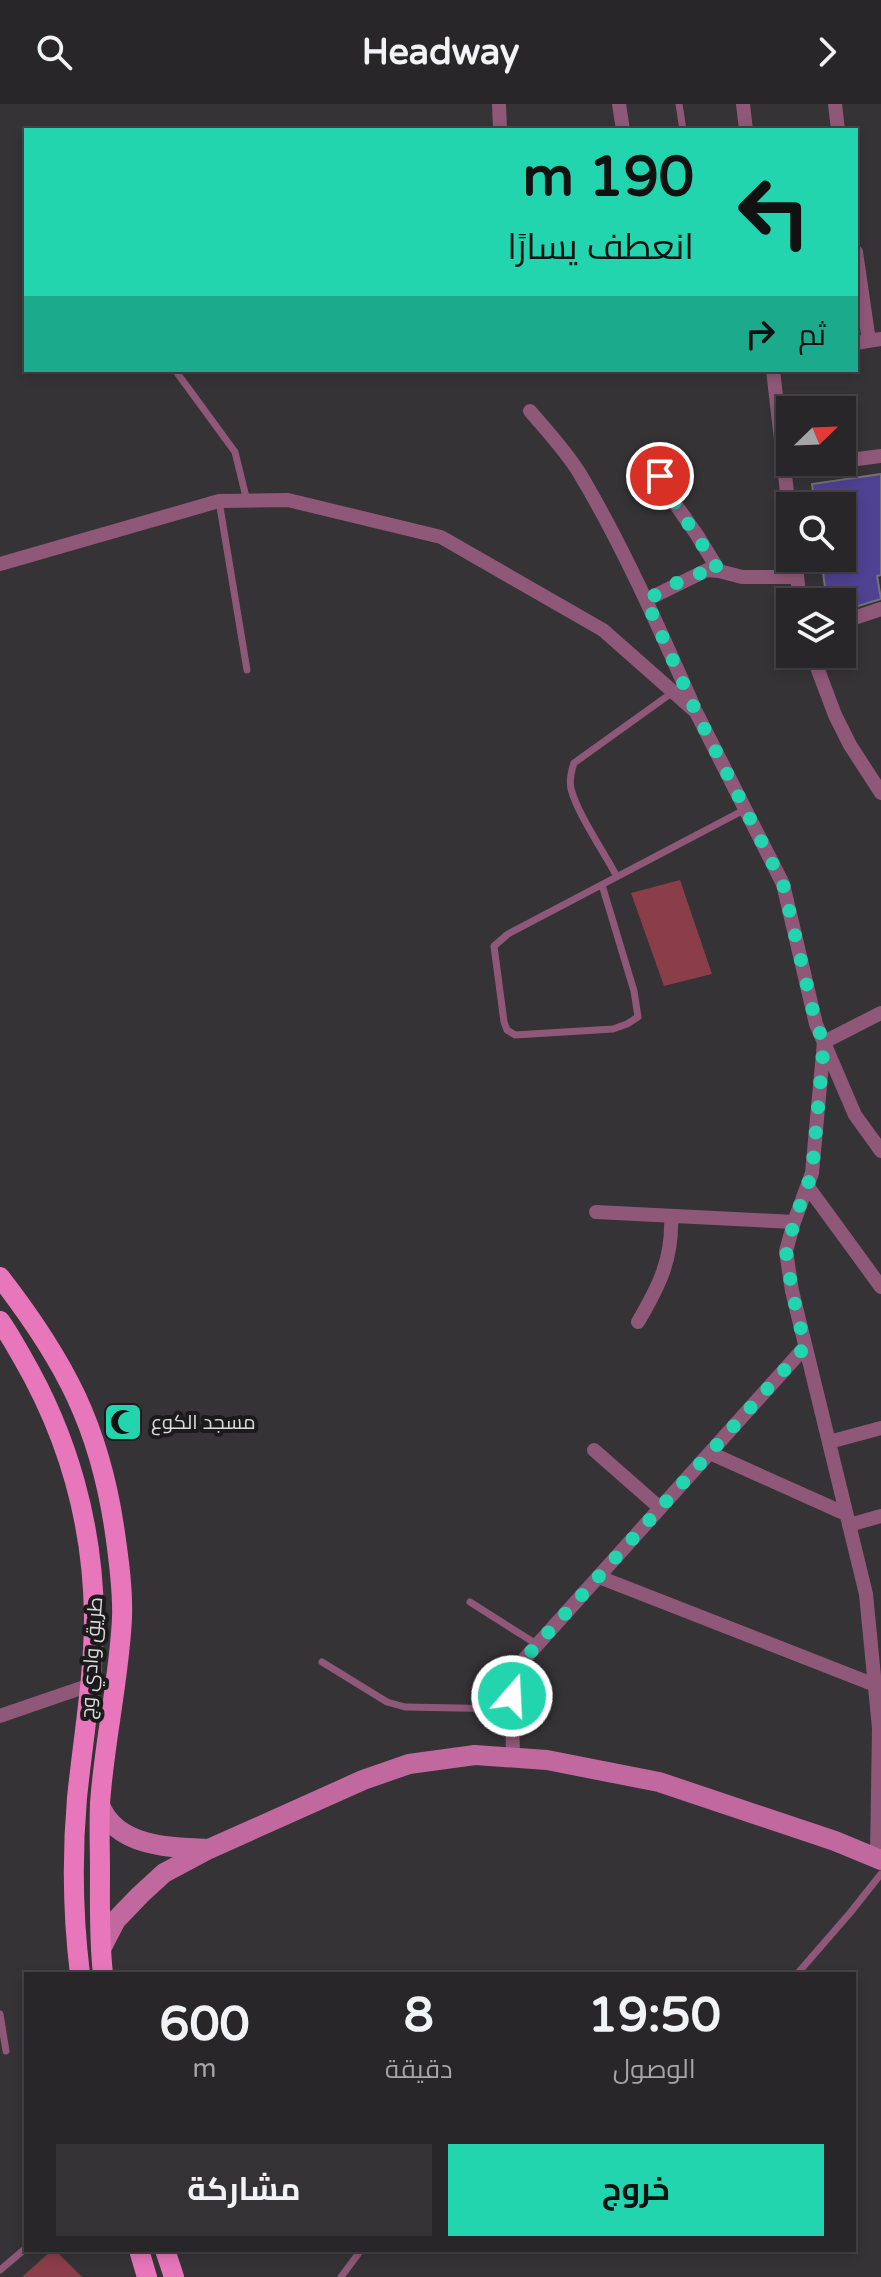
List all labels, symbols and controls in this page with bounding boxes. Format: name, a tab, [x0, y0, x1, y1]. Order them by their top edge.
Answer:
icon: search	[32, 30, 76, 74]
icon: forward	[805, 30, 849, 74]
text: Headway	[362, 31, 519, 74]
text: 190 m	[523, 144, 694, 211]
icon: left	[722, 160, 826, 264]
text: انعطف يسارًا	[507, 226, 694, 269]
icon: right	[738, 312, 782, 356]
text: ثم	[798, 317, 826, 354]
north arrow	[776, 396, 856, 476]
map controls	[776, 396, 856, 668]
pin	[626, 442, 694, 510]
icon: arrive	[638, 454, 682, 498]
button: search	[776, 492, 856, 572]
button: layers	[776, 588, 856, 668]
mosque icon: مسجد الكوع	[102, 1401, 144, 1443]
place label: مسجد الكوع	[151, 1411, 256, 1436]
street label: طريق وادي وج	[76, 1596, 111, 1720]
position arrow	[470, 1654, 554, 1738]
text: 8	[404, 1987, 434, 2045]
text: 19:50	[588, 1987, 721, 2045]
text: 600	[159, 1996, 250, 2054]
text: m	[193, 2053, 216, 2084]
text: دقيقة	[385, 2054, 453, 2085]
text: الوصول	[613, 2054, 696, 2085]
button: مشاركة	[56, 2144, 432, 2236]
button: خروج	[448, 2144, 824, 2236]

